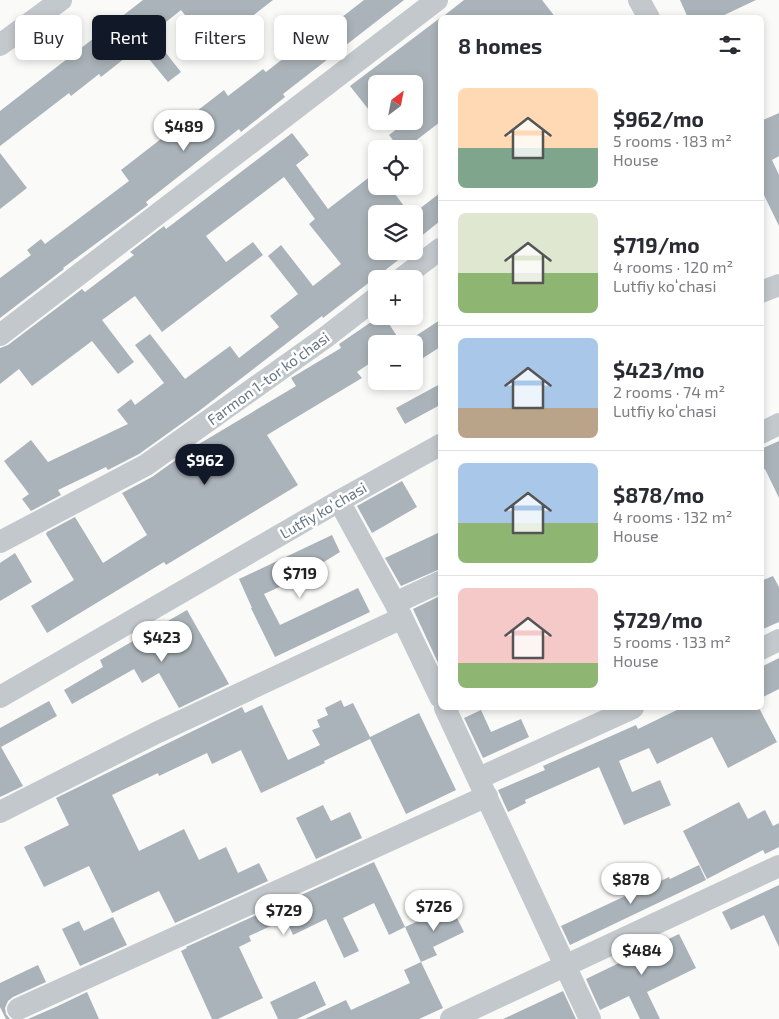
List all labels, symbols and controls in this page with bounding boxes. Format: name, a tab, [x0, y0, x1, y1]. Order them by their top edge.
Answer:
chip: Buy	[15, 15, 82, 60]
chip: Rent	[92, 15, 166, 60]
chip: Filters	[176, 15, 264, 60]
chip: New	[274, 15, 347, 60]
icon: filters	[716, 31, 744, 59]
text: 8 homes	[458, 33, 542, 58]
north arrow	[368, 75, 422, 130]
map controls	[368, 75, 423, 390]
text: $962/mo	[613, 106, 704, 131]
icon: home	[498, 108, 558, 168]
pin: $489	[154, 110, 214, 152]
text: $489	[165, 116, 203, 135]
text: 5 rooms · 183 m²	[613, 131, 732, 150]
button: locate	[368, 140, 423, 195]
text: House	[613, 150, 659, 169]
button: layers	[368, 205, 423, 260]
text: $719/mo	[613, 232, 700, 257]
icon: home	[498, 233, 558, 293]
text: 4 rooms · 120 m²	[613, 257, 733, 276]
button: +	[368, 270, 423, 325]
text: Lutfiy koʻchasi	[613, 276, 716, 295]
street label: Farmon 1-tor koʻchasi	[203, 328, 333, 428]
button: −	[368, 335, 423, 390]
text: $423/mo	[613, 357, 705, 382]
icon: home	[498, 358, 558, 418]
text: 2 rooms · 74 m²	[613, 382, 725, 401]
text: Lutfiy koʻchasi	[613, 401, 716, 420]
pin: $962	[175, 444, 235, 486]
text: $962	[186, 450, 224, 469]
street label: Lutfiy koʻchasi	[276, 478, 370, 542]
text: $878/mo	[613, 482, 704, 507]
icon: home	[498, 483, 558, 543]
text: 4 rooms · 132 m²	[613, 507, 732, 526]
text: House	[613, 526, 659, 545]
pin: $719	[270, 556, 330, 599]
text: $719	[283, 563, 317, 582]
text: $729/mo	[613, 607, 703, 632]
icon: home	[498, 608, 558, 668]
pin: $423	[132, 620, 192, 663]
text: $423	[143, 627, 181, 646]
text: 5 rooms · 133 m²	[613, 632, 731, 651]
text: House	[613, 651, 659, 670]
pin: $878	[601, 862, 661, 905]
text: $878	[612, 869, 650, 888]
pin: $726	[404, 890, 464, 932]
pin: $729	[254, 894, 314, 936]
text: $726	[416, 896, 452, 915]
text: $729	[266, 900, 302, 919]
pin: $484	[612, 934, 672, 976]
text: $484	[622, 940, 662, 959]

